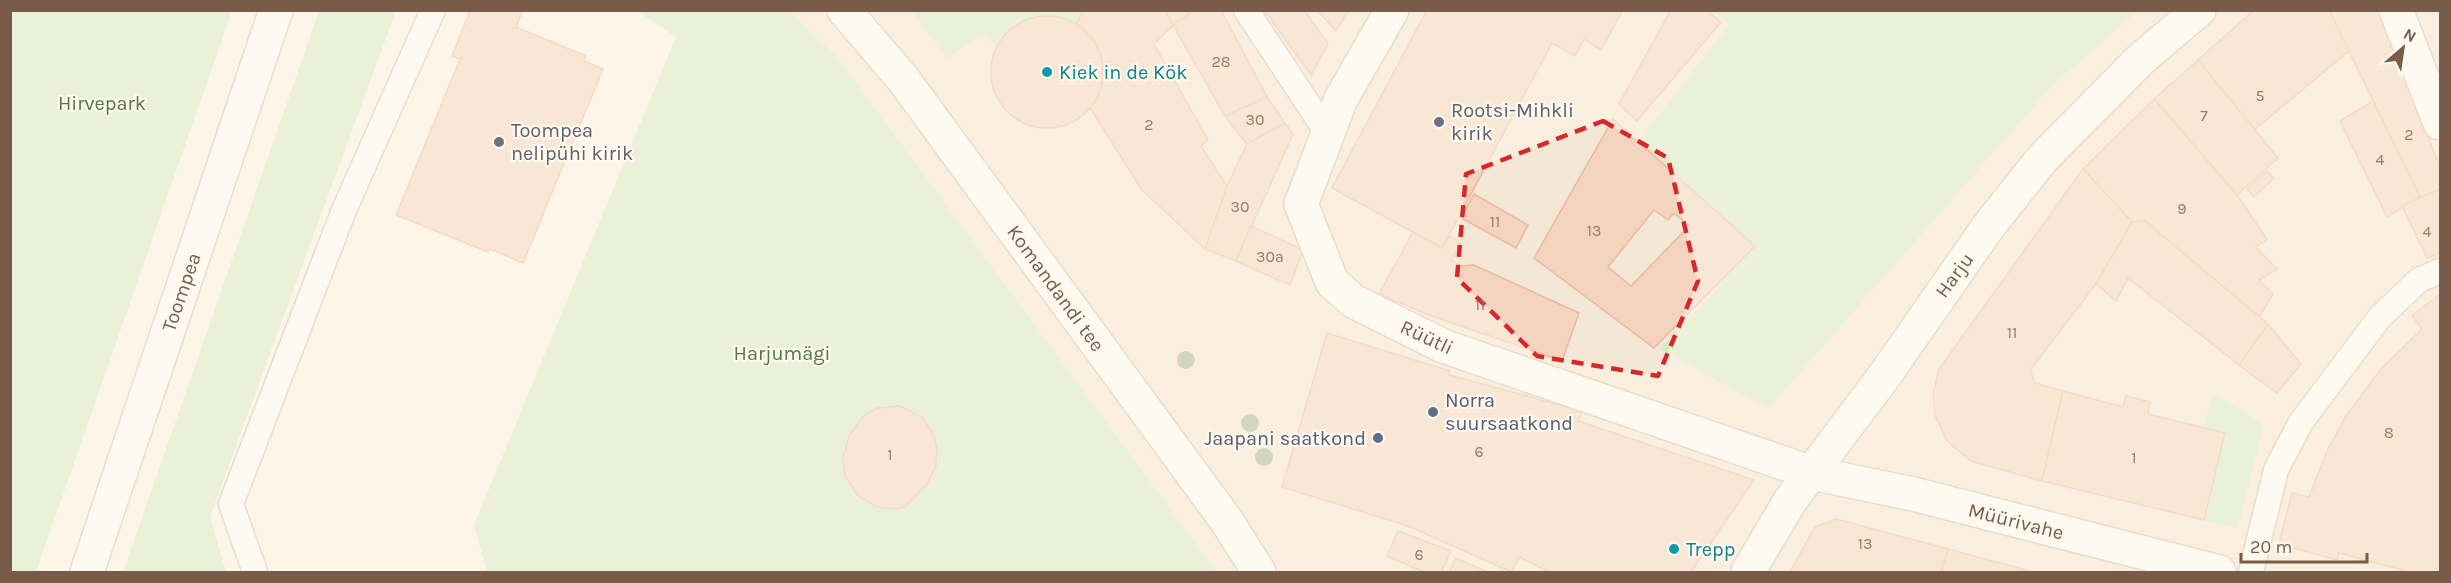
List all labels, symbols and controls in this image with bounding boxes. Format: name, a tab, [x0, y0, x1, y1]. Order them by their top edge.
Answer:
north arrow	[2373, 18, 2433, 78]
text: N	[2400, 24, 2420, 46]
house number: 28	[1211, 52, 1231, 71]
place label: Kiek in de Kök	[1059, 61, 1187, 84]
marker: Kiek in de Kök	[1040, 65, 1054, 79]
house number: 5	[2255, 86, 2265, 105]
park label: Hirvepark	[58, 92, 146, 115]
place label: Rootsi-Mihkli kirik	[1451, 99, 1574, 145]
house number: 7	[2200, 106, 2208, 125]
house number: 30	[1246, 110, 1264, 129]
house number: 2	[1144, 115, 1154, 134]
marker: Rootsi-Mihkli kirik	[1432, 115, 1446, 129]
place label: Toompea nelipühi kirik	[511, 119, 633, 165]
house number: 2	[2404, 125, 2414, 144]
marker: Toompea nelipühi kirik	[492, 135, 506, 149]
house number: 4	[2376, 150, 2385, 169]
house number: 30	[1231, 197, 1249, 216]
house number: 9	[2177, 199, 2187, 218]
house number: 11	[1490, 212, 1500, 231]
street label: Komandandi tee	[1002, 221, 1109, 356]
house number: 13	[1587, 221, 1601, 240]
house number: 4	[2423, 222, 2432, 241]
house number: 30a	[1256, 247, 1284, 266]
street label: Harju	[1930, 248, 1978, 302]
street label: Toompea	[157, 250, 206, 335]
house number: 11	[1475, 295, 1485, 314]
street label: Rüütli	[1397, 315, 1457, 360]
house number: 11	[2007, 323, 2017, 342]
park label: Harjumägi	[734, 342, 830, 365]
place label: Norra suursaatkond	[1445, 389, 1573, 435]
marker: Norra suursaatkond	[1426, 405, 1440, 419]
house number: 8	[2384, 423, 2394, 442]
place label: Jaapani saatkond	[1204, 427, 1366, 450]
marker: Jaapani saatkond	[1371, 431, 1385, 445]
house number: 6	[1474, 442, 1484, 461]
house number: 1	[887, 445, 893, 464]
house number: 1	[2131, 448, 2137, 467]
street label: Müürivahe	[1966, 499, 2066, 544]
scale bar	[2241, 526, 2367, 564]
house number: 13	[1858, 534, 1872, 553]
text: 20 m	[2250, 536, 2292, 558]
place label: Trepp	[1686, 538, 1735, 561]
marker: Trepp	[1667, 542, 1681, 556]
house number: 6	[1414, 545, 1424, 564]

